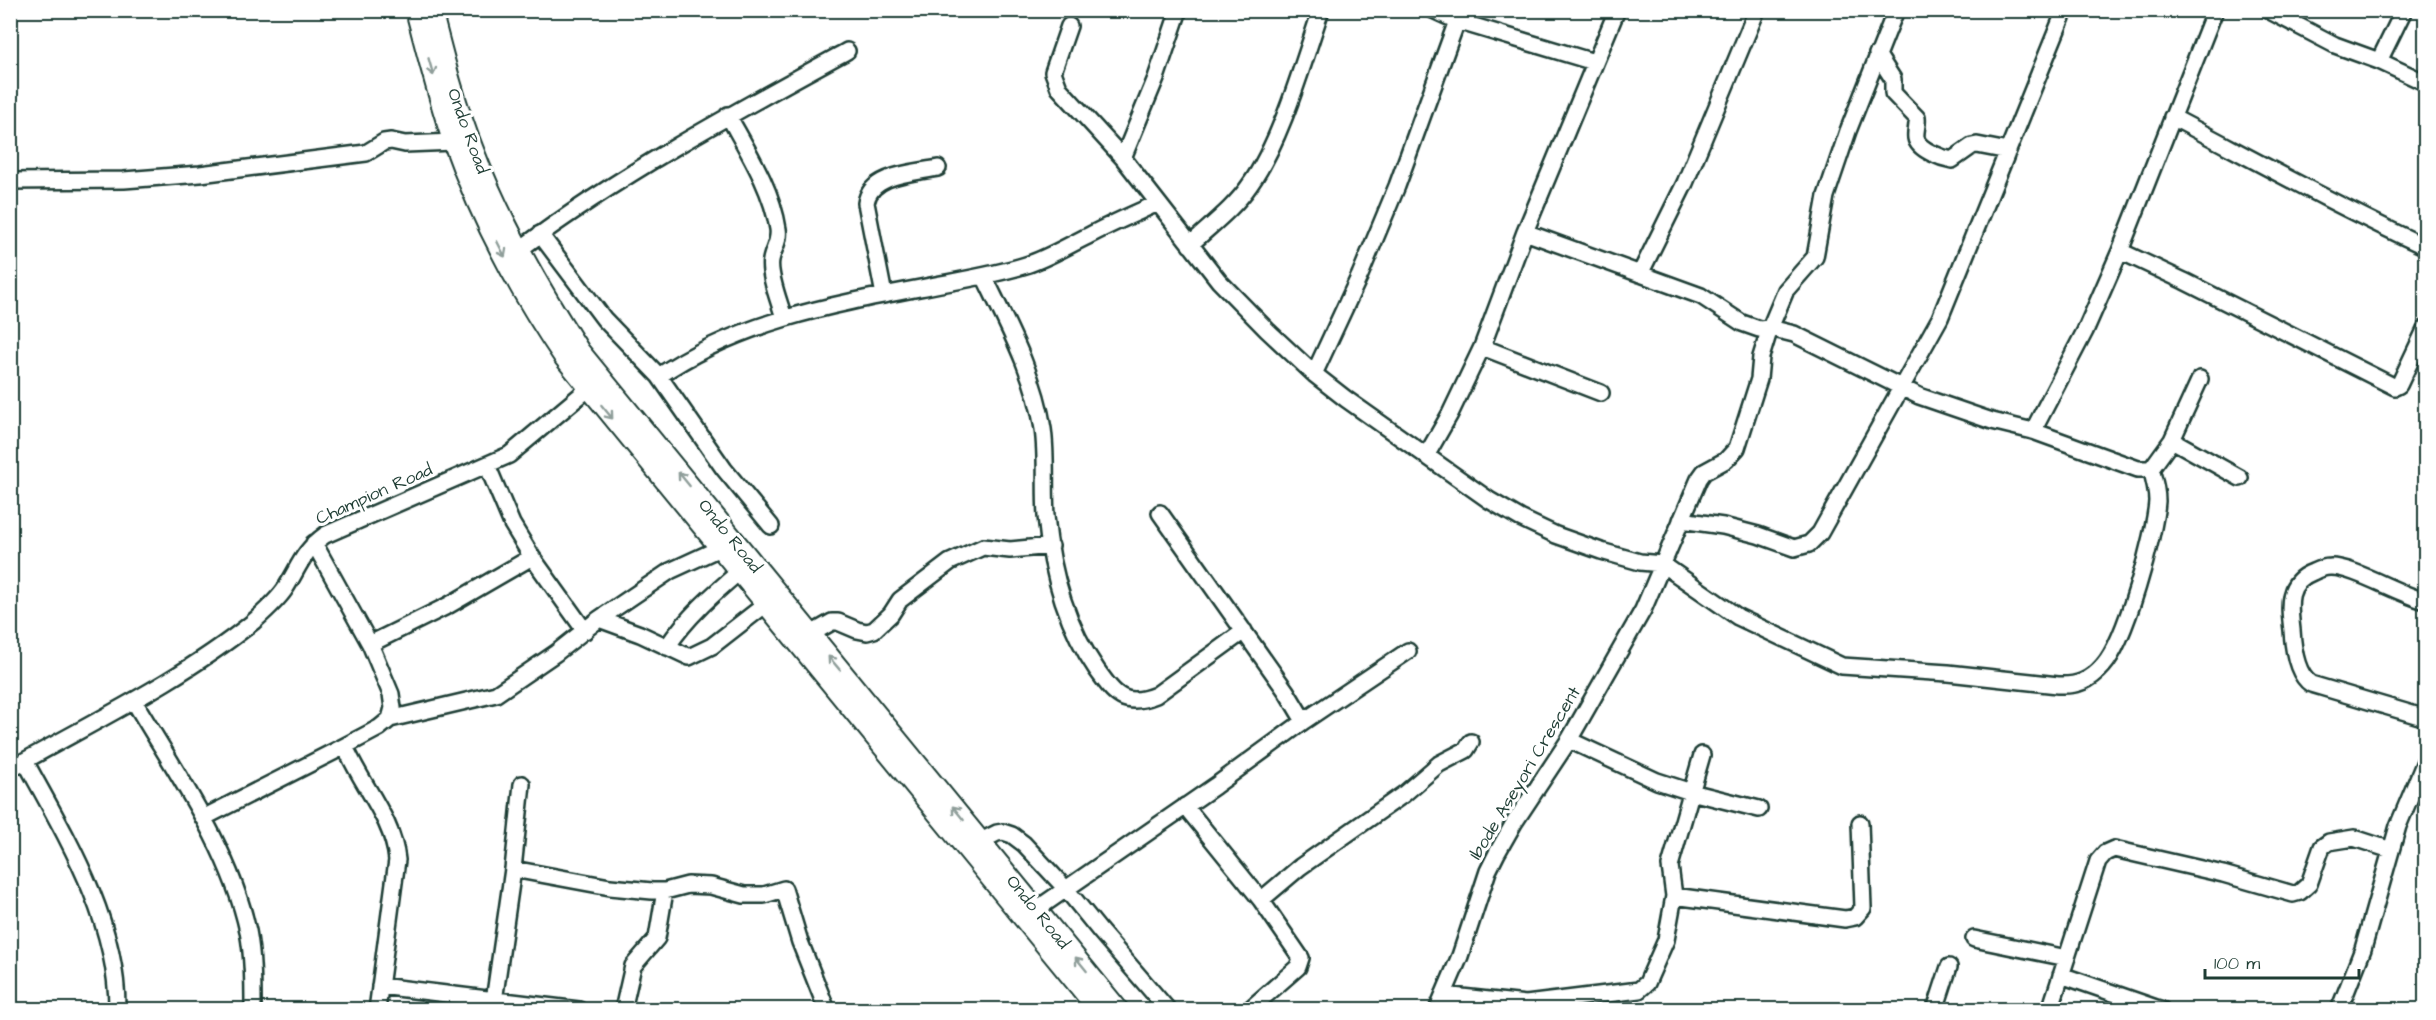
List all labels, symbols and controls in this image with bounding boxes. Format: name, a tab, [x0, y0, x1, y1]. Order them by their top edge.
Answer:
one-way arrow	[426, 57, 437, 76]
street label: Ondo Road	[441, 85, 495, 177]
one-way arrow	[495, 239, 507, 257]
one-way arrow	[600, 403, 613, 419]
street label: Champion Road	[312, 457, 436, 531]
one-way arrow	[677, 472, 690, 488]
street label: Ondo Road	[692, 494, 768, 578]
one-way arrow	[828, 655, 841, 671]
street label: Ibode Aseyori Crescent	[1463, 681, 1588, 865]
one-way arrow	[951, 805, 964, 821]
street label: Ondo Road	[1000, 870, 1076, 954]
scale bar	[2205, 942, 2360, 980]
text: 100 m	[2214, 951, 2260, 976]
one-way arrow	[1075, 956, 1088, 972]

